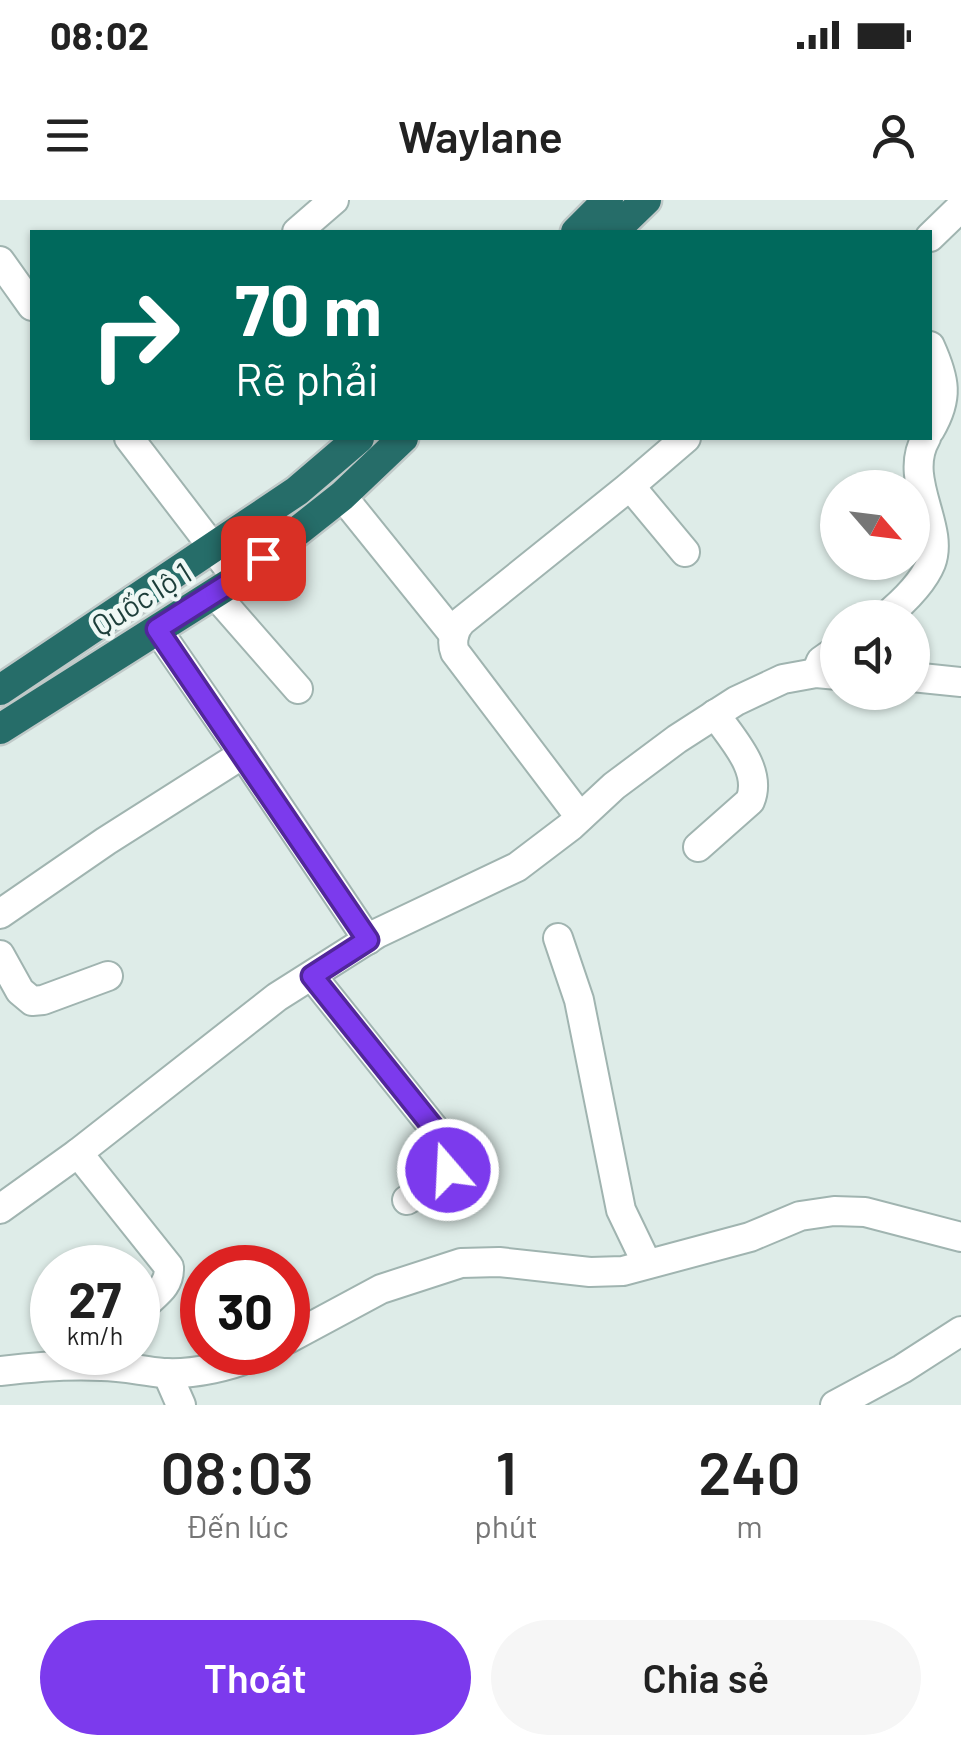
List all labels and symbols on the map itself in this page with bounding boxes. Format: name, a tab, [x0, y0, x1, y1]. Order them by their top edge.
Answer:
north arrow	[820, 470, 930, 580]
pin	[221, 516, 306, 601]
street label: Quốc lộ 1	[85, 553, 197, 643]
position arrow	[396, 1118, 500, 1222]
speed limit sign: 30	[180, 1245, 310, 1375]

